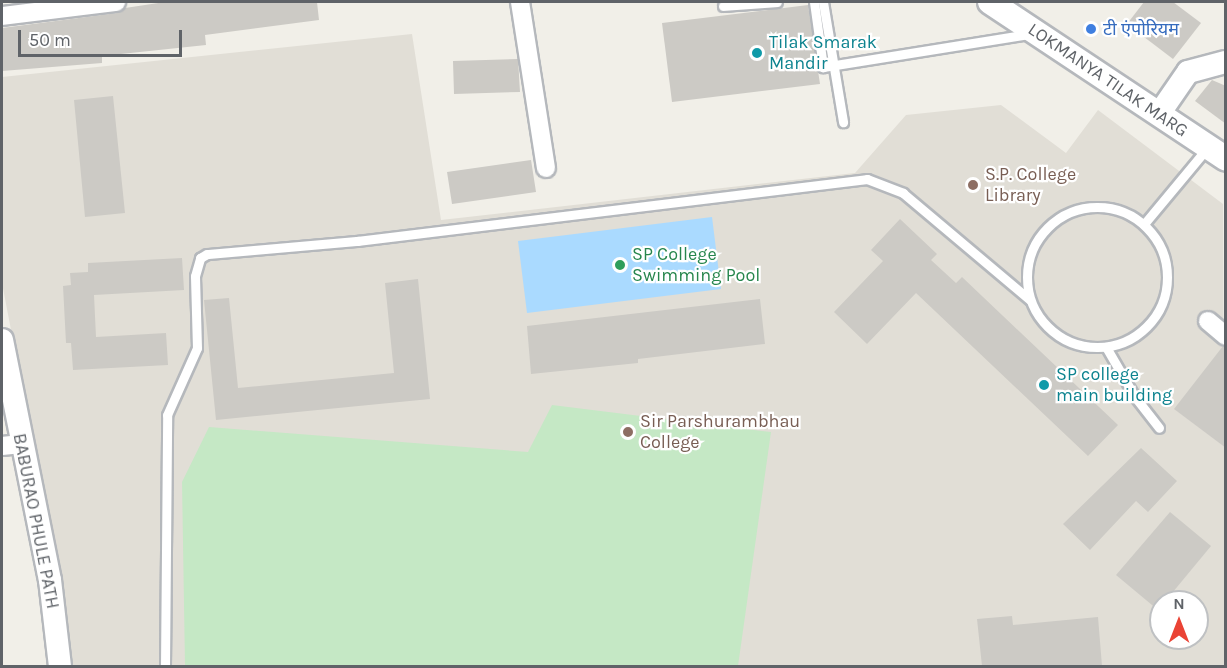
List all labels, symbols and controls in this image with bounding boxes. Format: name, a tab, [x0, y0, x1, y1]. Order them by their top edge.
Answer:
scale bar	[21, 18, 184, 56]
street label: LOKMANYA TILAK MARG	[1024, 18, 1192, 142]
place label: टी एंपोरियम	[1103, 18, 1179, 40]
marker: टी एंपोरियम	[1084, 22, 1098, 36]
text: 50 m	[29, 29, 71, 51]
place label: Tilak Smarak Mandir	[769, 32, 877, 74]
marker: Tilak Smarak Mandir	[750, 46, 764, 60]
place label: S.P. College Library	[985, 164, 1076, 207]
marker: S.P. College Library	[966, 178, 980, 192]
place label: SP College Swimming Pool	[632, 244, 760, 286]
marker: SP College Swimming Pool	[613, 258, 627, 272]
place label: SP college main building	[1056, 364, 1172, 406]
marker: SP college main building	[1037, 378, 1051, 392]
place label: Sir Parshurambhau College	[640, 411, 800, 454]
marker: Sir Parshurambhau College	[621, 425, 635, 439]
street label: BABURAO PHULE PATH	[8, 431, 64, 611]
north arrow	[1149, 590, 1209, 650]
text: N	[1173, 594, 1185, 613]

